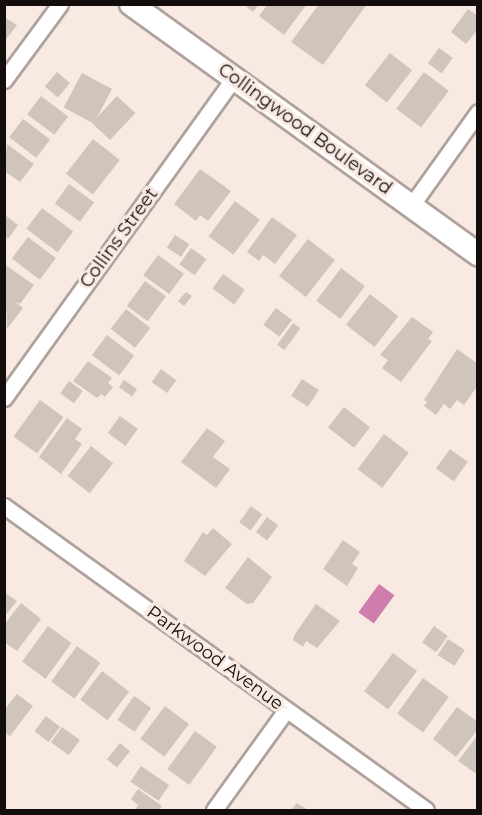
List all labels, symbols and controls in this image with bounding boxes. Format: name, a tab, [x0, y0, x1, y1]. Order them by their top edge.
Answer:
street label: Collingwood Boulevard	[214, 59, 396, 199]
street label: Collins Street	[76, 184, 162, 292]
street label: Parkwood Avenue	[142, 601, 288, 715]

